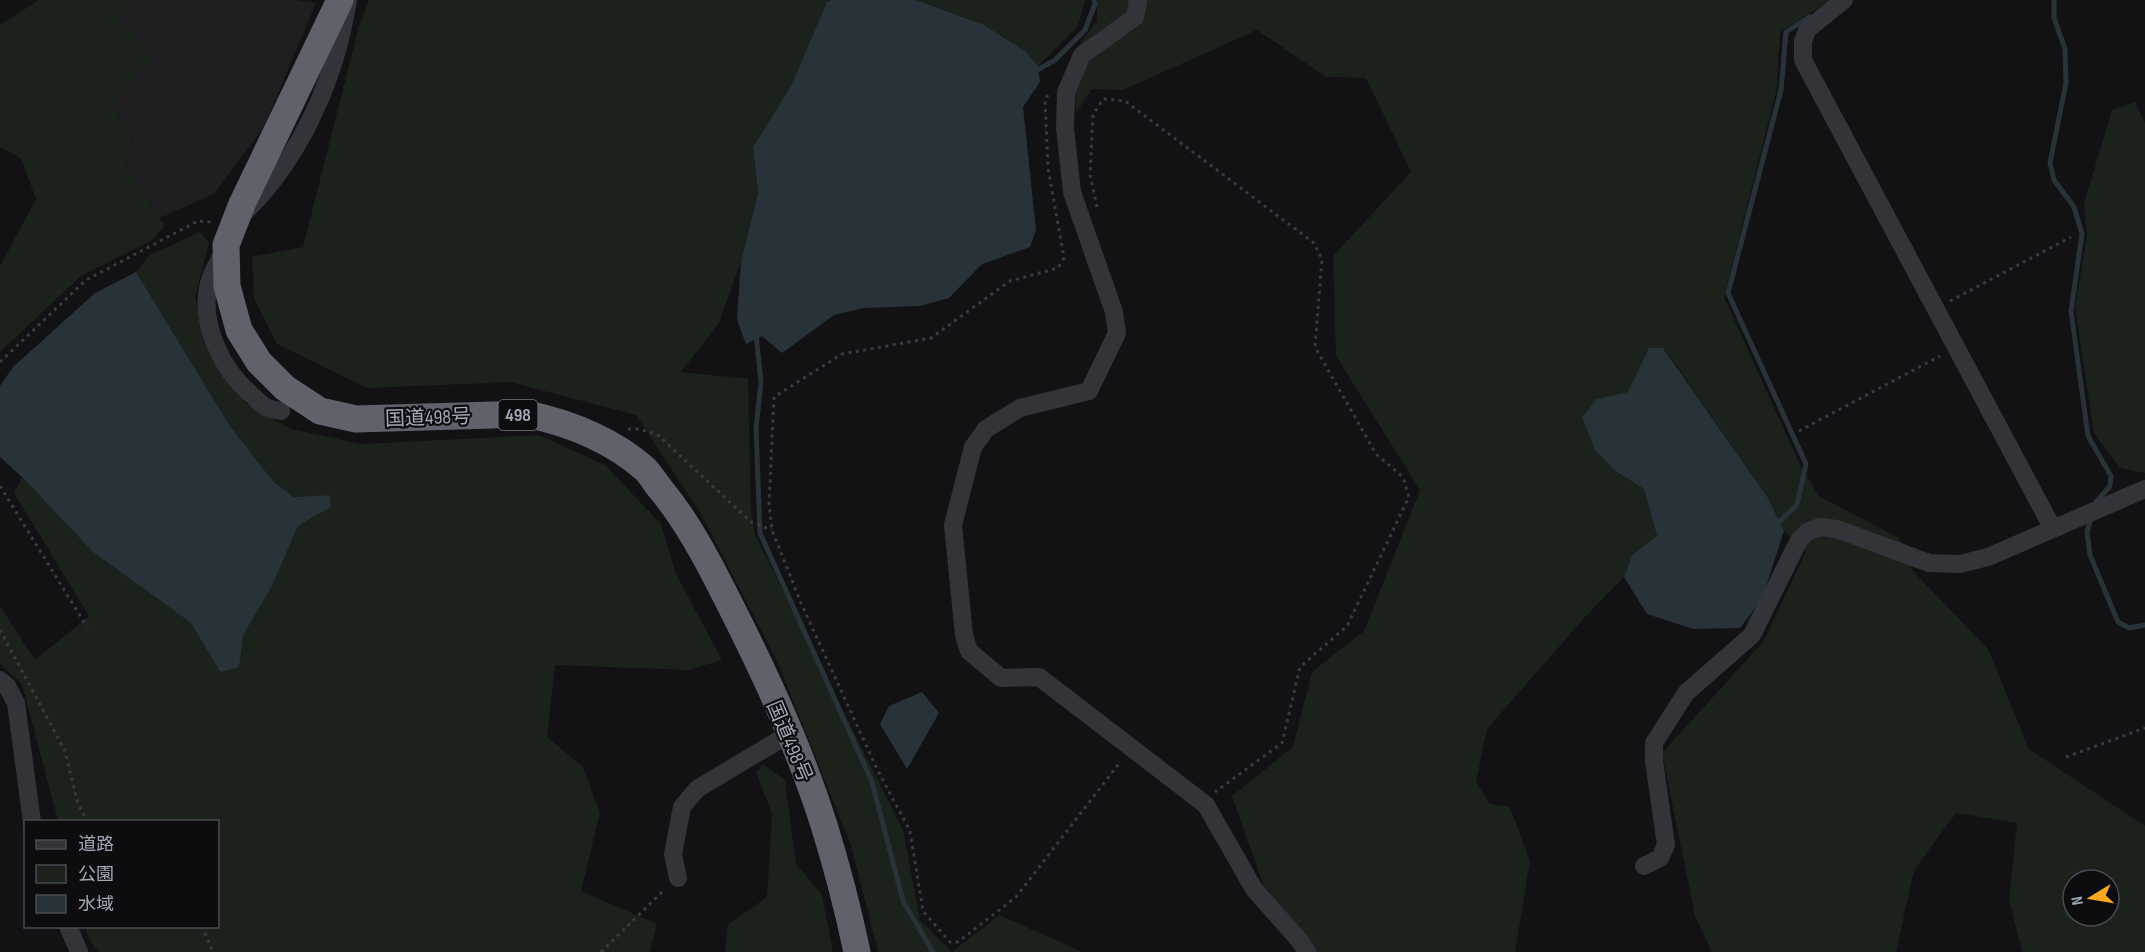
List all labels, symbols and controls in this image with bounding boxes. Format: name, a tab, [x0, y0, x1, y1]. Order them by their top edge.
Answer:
road number: 498	[498, 400, 538, 430]
street label: 国道498号	[385, 405, 471, 431]
street label: 国道498号	[761, 697, 817, 786]
legend	[24, 820, 219, 928]
text: 道路	[78, 834, 114, 855]
text: 公園	[78, 864, 114, 885]
north arrow	[2061, 868, 2121, 928]
text: 水域	[78, 894, 114, 915]
text: N	[2068, 895, 2088, 907]

